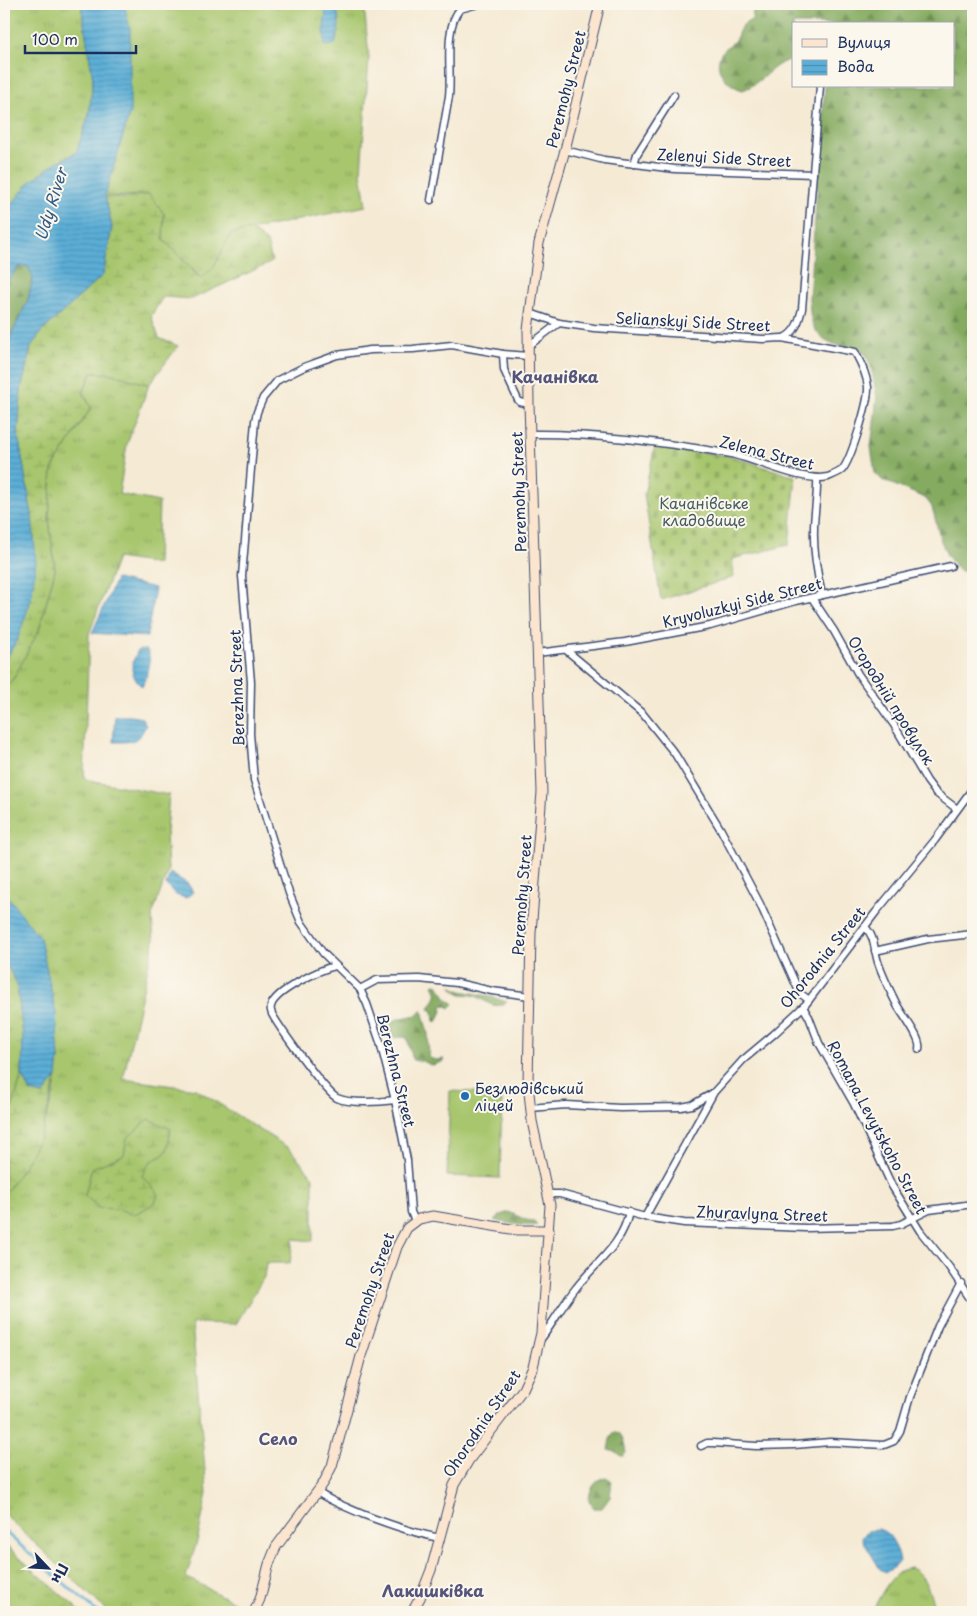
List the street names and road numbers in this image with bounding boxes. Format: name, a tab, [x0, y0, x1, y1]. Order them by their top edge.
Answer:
street label: Peremohy Street	[539, 28, 591, 150]
street label: Zelenyi Side Street	[656, 142, 792, 172]
street label: Selianskyi Side Street	[615, 305, 771, 337]
street label: Zelena Street	[717, 429, 817, 475]
street label: Peremohy Street	[504, 431, 532, 553]
street label: Kryvoluzkyi Side Street	[660, 571, 824, 633]
street label: Berezhna Street	[222, 629, 250, 747]
street label: Огородній провулок	[843, 631, 941, 769]
street label: Peremohy Street	[505, 834, 537, 956]
street label: Ohorodnia Street	[774, 901, 870, 1013]
street label: Berezhna Street	[372, 1011, 422, 1129]
street label: Romana Levytskoho Street	[822, 1036, 934, 1218]
street label: Zhuravlyna Street	[696, 1199, 828, 1227]
street label: Peremohy Street	[338, 1229, 400, 1351]
street label: Ohorodnia Street	[436, 1365, 526, 1481]

